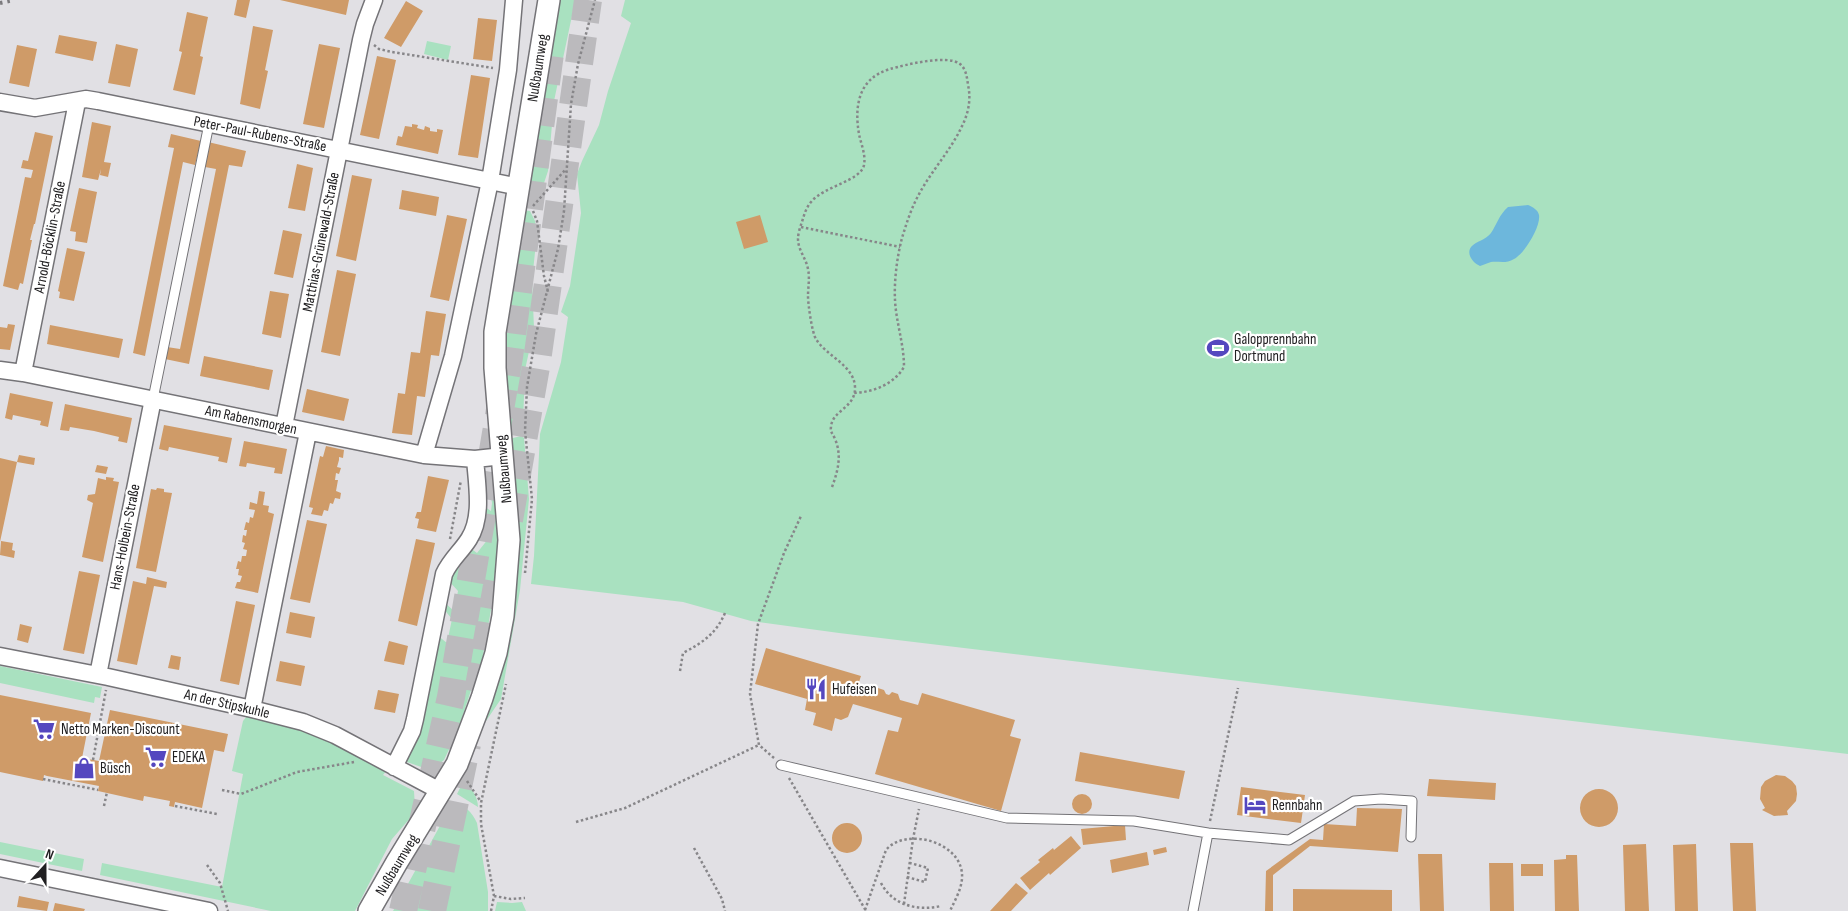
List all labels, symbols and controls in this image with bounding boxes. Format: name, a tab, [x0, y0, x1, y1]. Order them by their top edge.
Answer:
street label: Nußbaumweg	[523, 33, 553, 103]
street label: Peter-Paul-Rubens-Straße	[192, 112, 328, 156]
street label: Matthias-Grünewald-Straße	[298, 171, 344, 313]
street label: Arnold-Böcklin-Straße	[30, 179, 70, 296]
place label: Galopprennbahn Dortmund	[1234, 330, 1316, 366]
sports icon: Galopprennbahn Dortmund	[1205, 335, 1231, 361]
street label: Am Rabensmorgen	[202, 401, 299, 439]
street label: Nußbaumweg	[492, 434, 516, 504]
street label: Hans-Holbein-Straße	[105, 482, 145, 592]
restaurant icon: Hufeisen	[803, 676, 829, 702]
place label: Hufeisen	[832, 680, 877, 699]
street label: An der Stipskuhle	[181, 685, 272, 723]
supermarket icon: Netto Marken-Discount	[31, 716, 57, 742]
place label: Netto Marken-Discount	[61, 720, 180, 739]
supermarket icon: EDEKA	[143, 744, 169, 770]
place label: EDEKA	[172, 748, 206, 767]
shop icon: Büsch	[71, 755, 97, 781]
place label: Büsch	[100, 759, 131, 778]
hotel icon: Rennbahn	[1242, 792, 1268, 818]
place label: Rennbahn	[1272, 796, 1322, 815]
street label: Nußbaumweg	[371, 831, 423, 899]
north arrow	[20, 841, 70, 891]
text: N	[43, 845, 56, 864]

